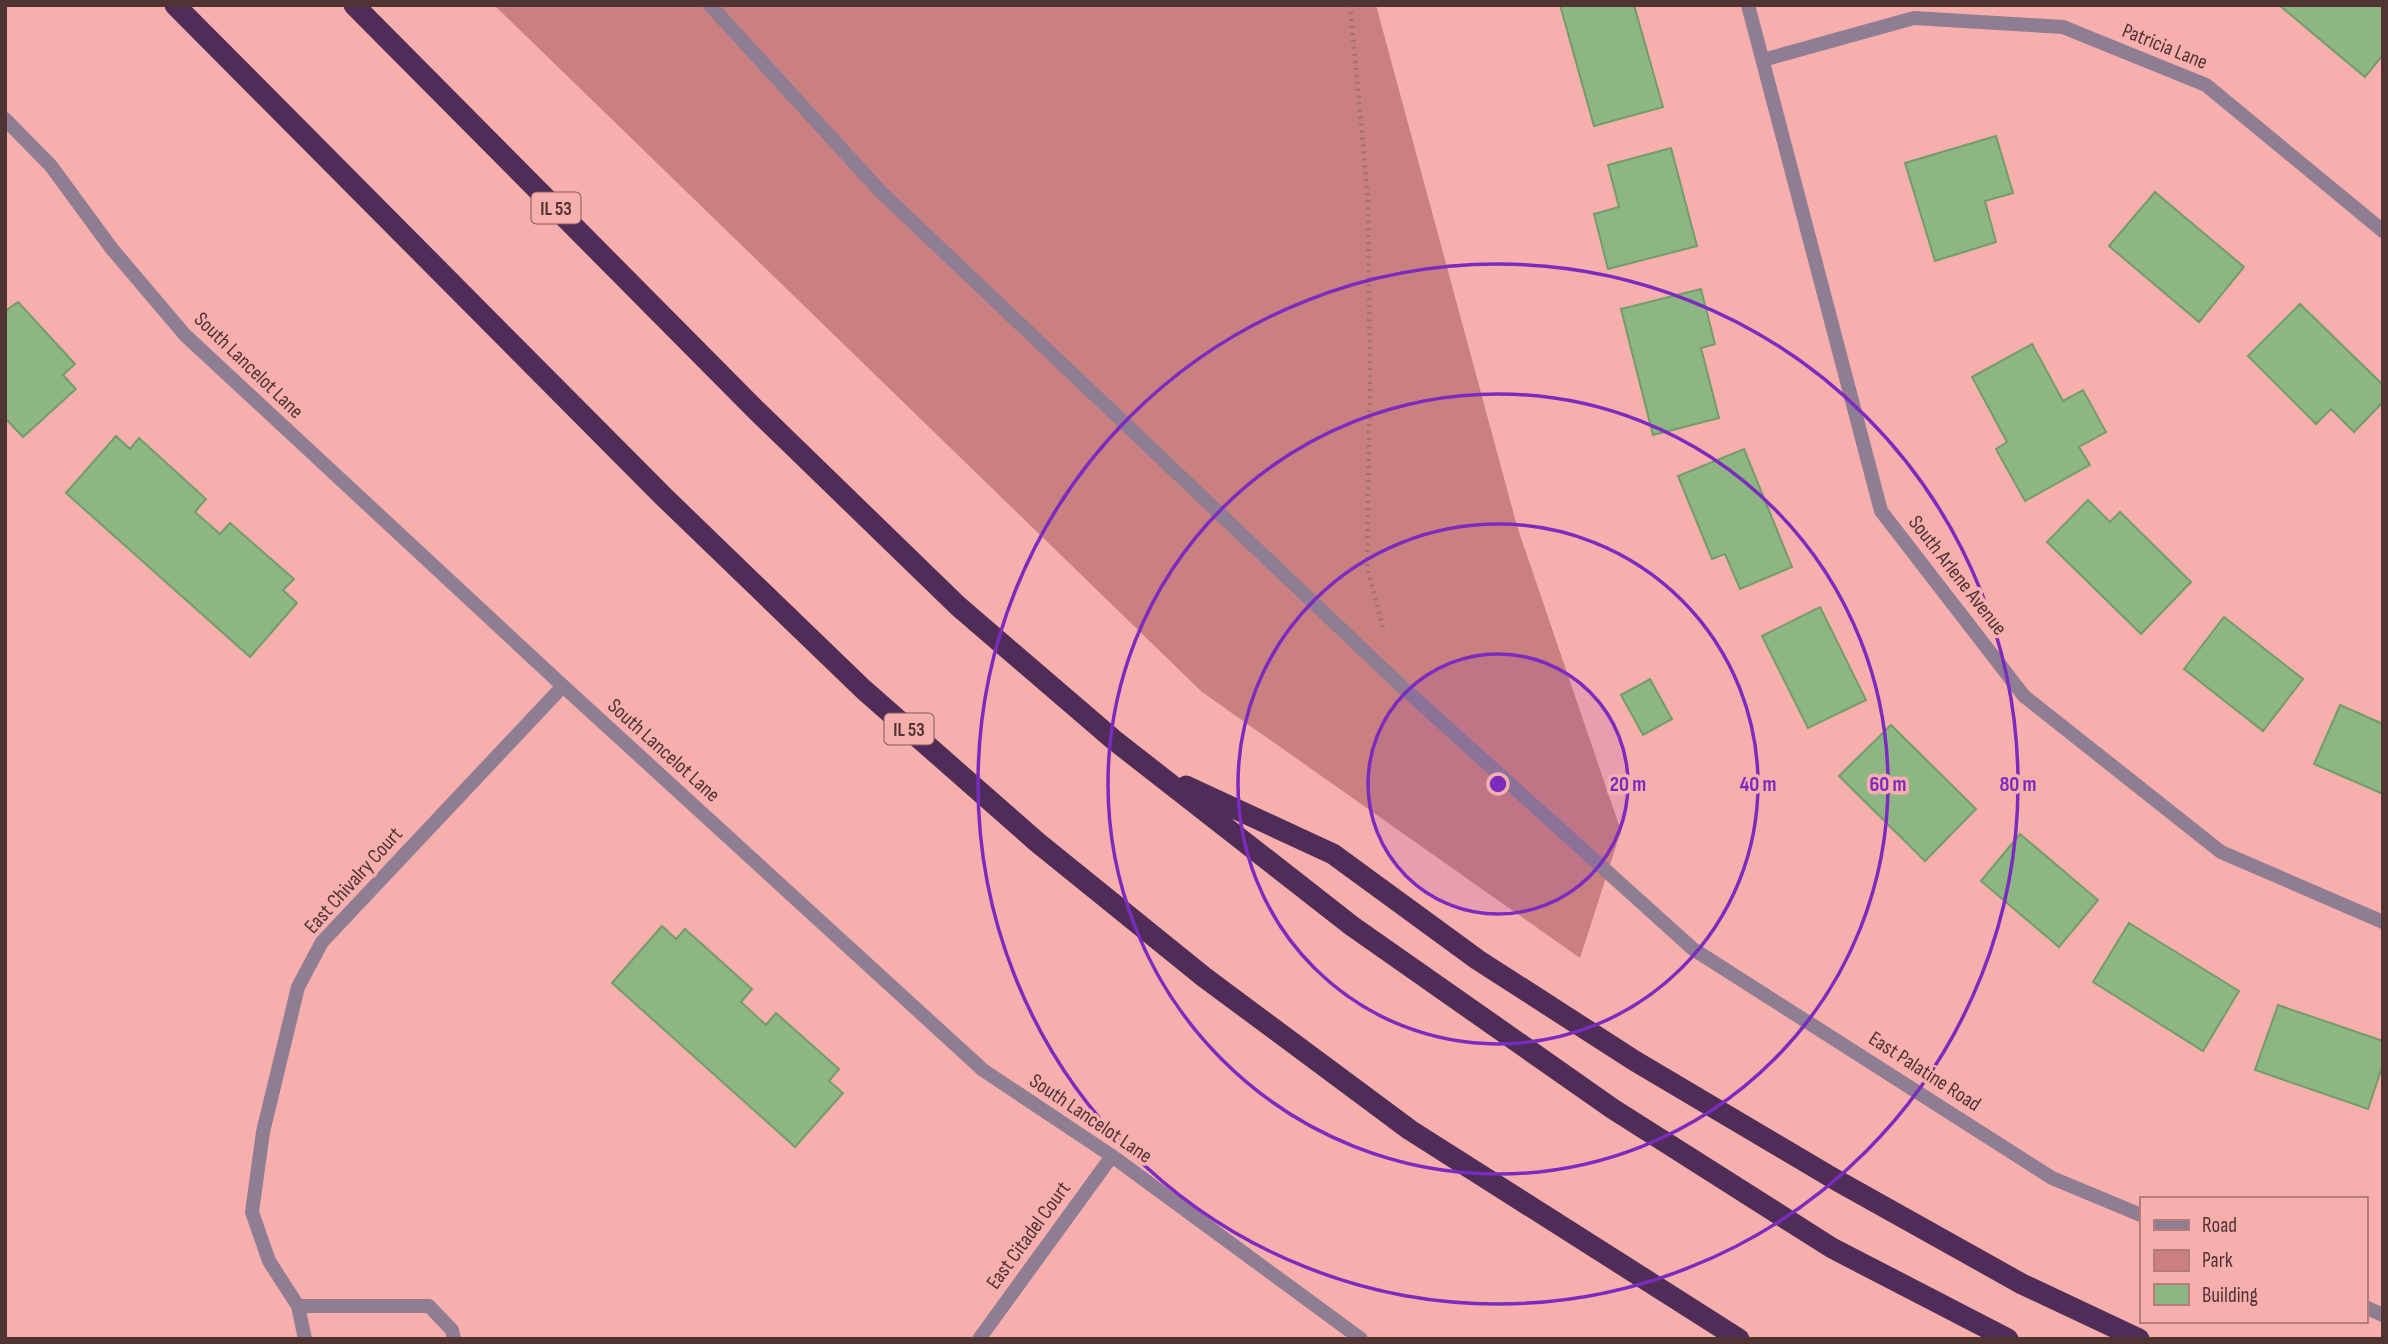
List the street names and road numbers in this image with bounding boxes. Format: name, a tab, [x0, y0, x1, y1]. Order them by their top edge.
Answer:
street label: Patricia Lane	[2118, 18, 2211, 75]
road number: IL 53	[532, 192, 580, 224]
street label: South Lancelot Lane	[189, 307, 309, 424]
street label: South Arlene Avenue	[1903, 510, 2012, 640]
street label: South Lancelot Lane	[602, 693, 725, 807]
road number: IL 53	[884, 714, 934, 744]
street label: East Chivalry Court	[299, 822, 408, 939]
street label: East Palatine Road	[1864, 1026, 1985, 1117]
street label: South Lancelot Lane	[1025, 1068, 1157, 1169]
street label: East Citadel Court	[981, 1177, 1076, 1294]

